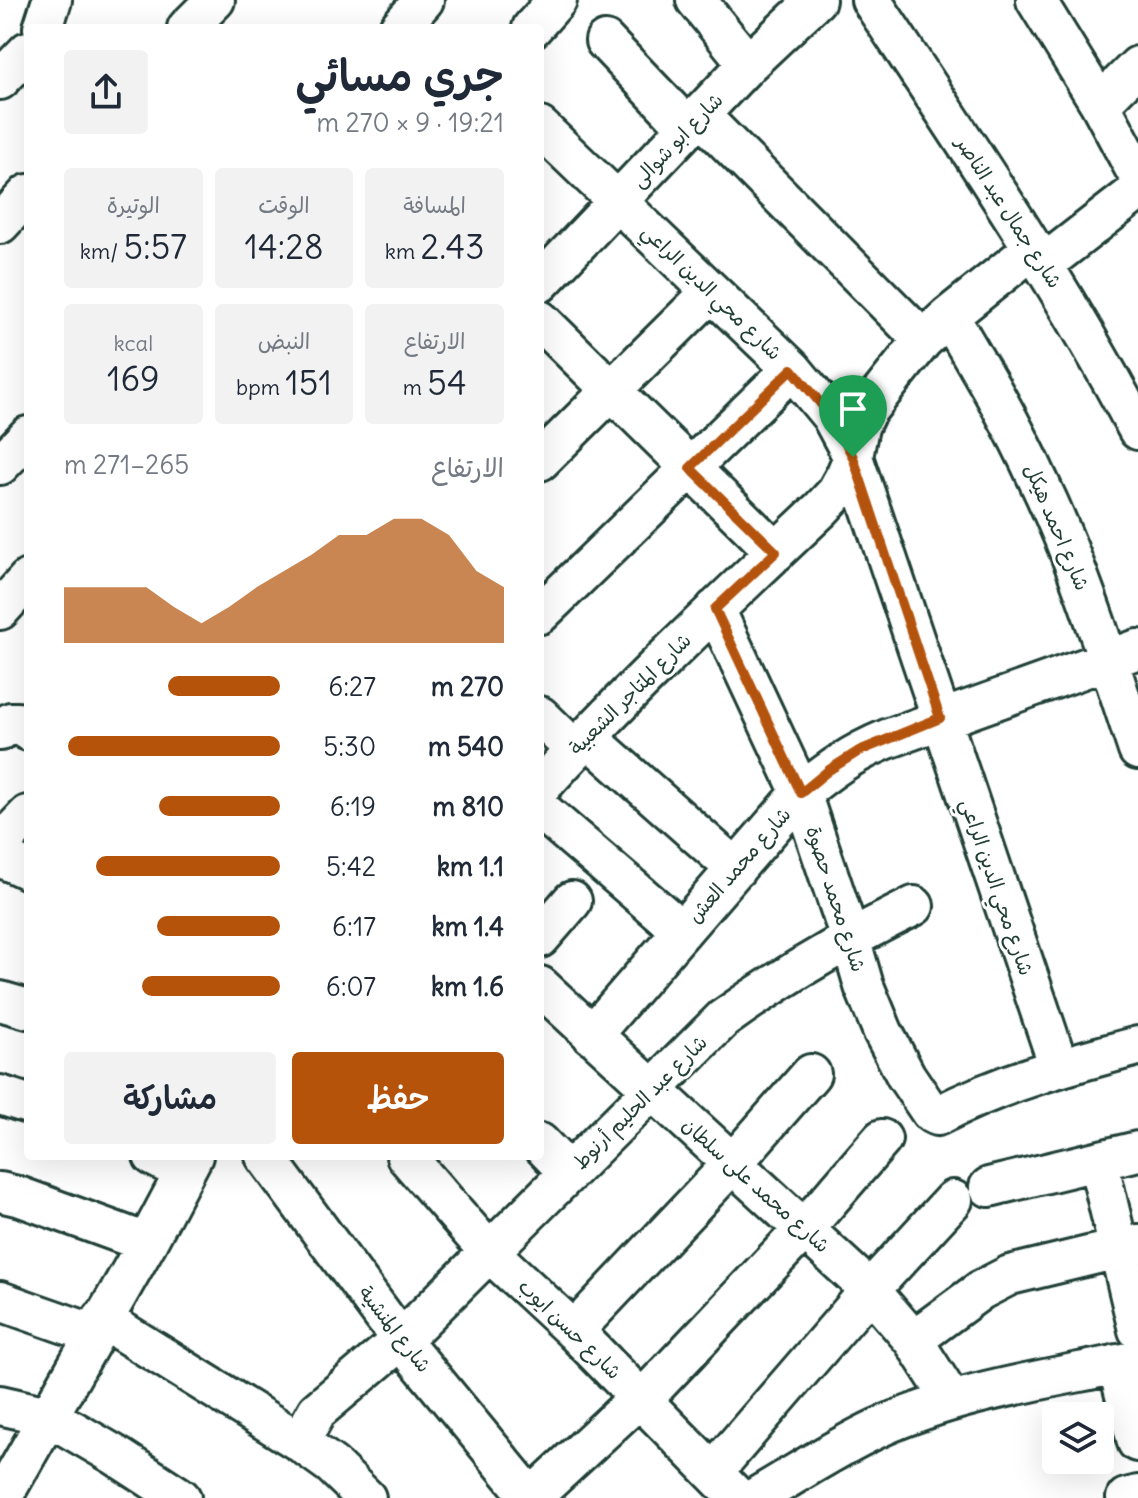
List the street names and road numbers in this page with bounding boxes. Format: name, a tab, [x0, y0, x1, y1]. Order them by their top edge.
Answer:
street label: شارع ابو شوالى	[625, 87, 729, 194]
street label: شارع جمال عبد الناصر	[948, 129, 1068, 294]
street label: شارع محي الدين الراعي	[633, 218, 788, 369]
street label: شارع احمد هيكل	[1018, 460, 1095, 595]
street label: شارع المتاجر الشعبية	[563, 627, 697, 761]
street label: شارع محي الدين الراعي	[950, 795, 1039, 980]
street label: شارع محمد العش	[682, 802, 797, 929]
street label: شارع محمد حصوة	[799, 823, 872, 975]
street label: شارع عبد الحليم أرنوط	[567, 1029, 714, 1176]
street label: شارع محمد على سلطان	[676, 1112, 835, 1259]
street label: شارع حسن ايوب	[512, 1273, 627, 1385]
street label: شارع المنشية	[352, 1280, 437, 1378]

